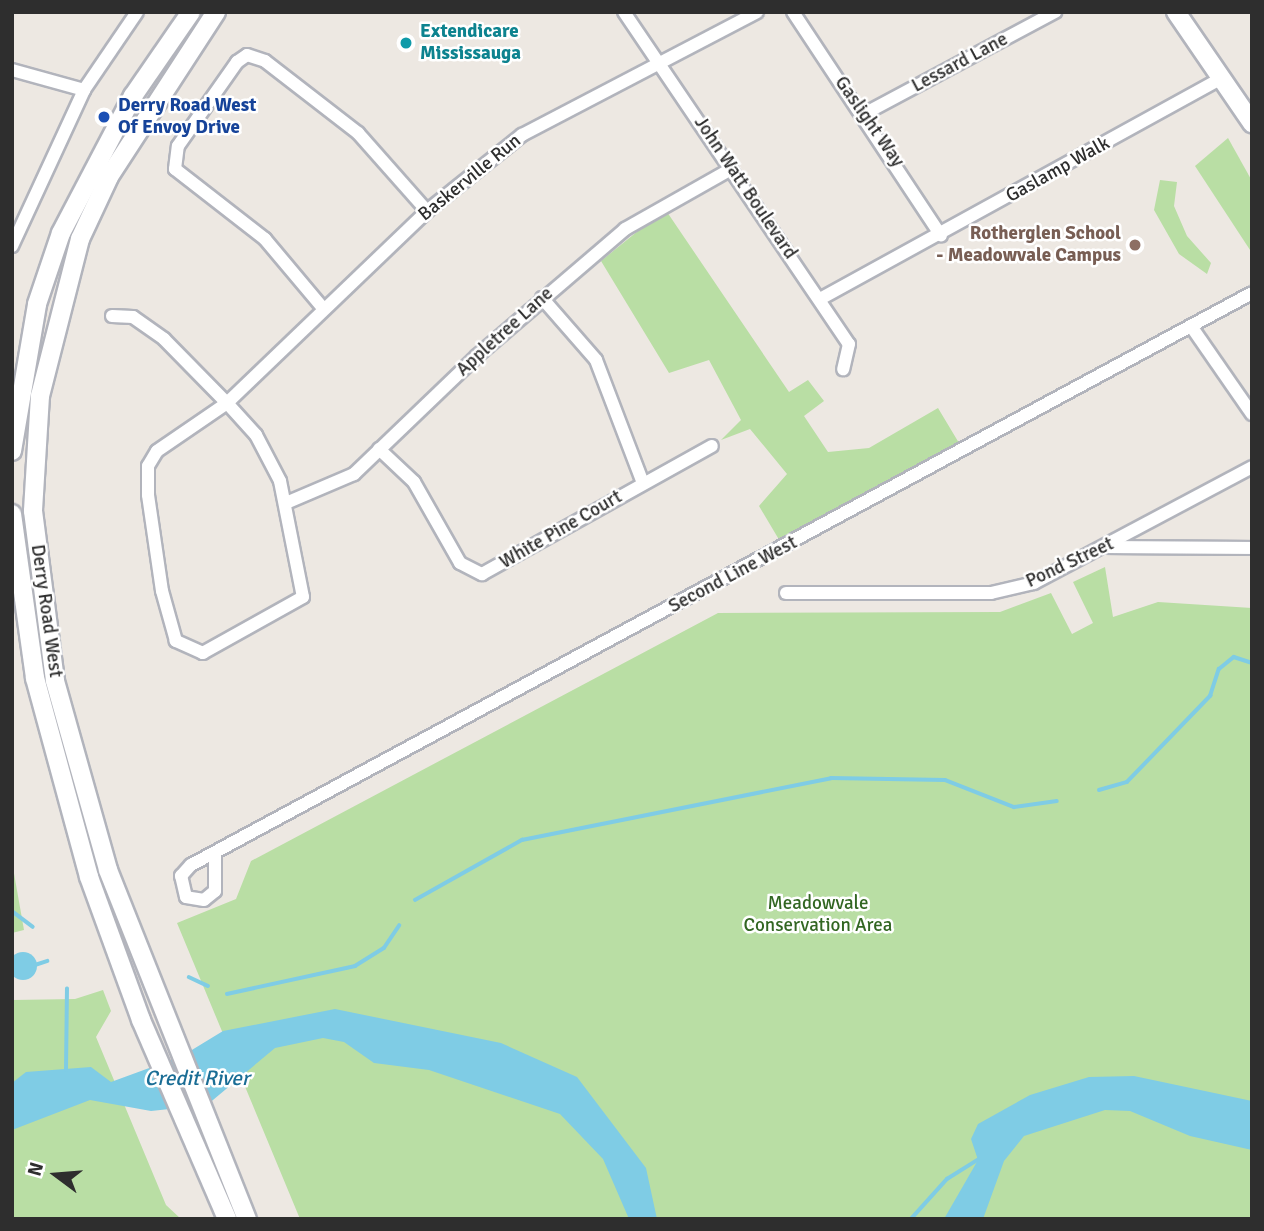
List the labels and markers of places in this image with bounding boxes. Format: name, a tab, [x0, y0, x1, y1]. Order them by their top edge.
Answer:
place label: Extendicare Mississauga	[420, 21, 521, 65]
marker: Extendicare Mississauga	[398, 35, 414, 51]
place label: Derry Road West Of Envoy Drive	[118, 95, 256, 139]
marker: Derry Road West Of Envoy Drive	[96, 109, 112, 125]
place label: Rotherglen School - Meadowvale Campus	[936, 223, 1121, 267]
marker: Rotherglen School - Meadowvale Campus	[1127, 237, 1143, 253]

